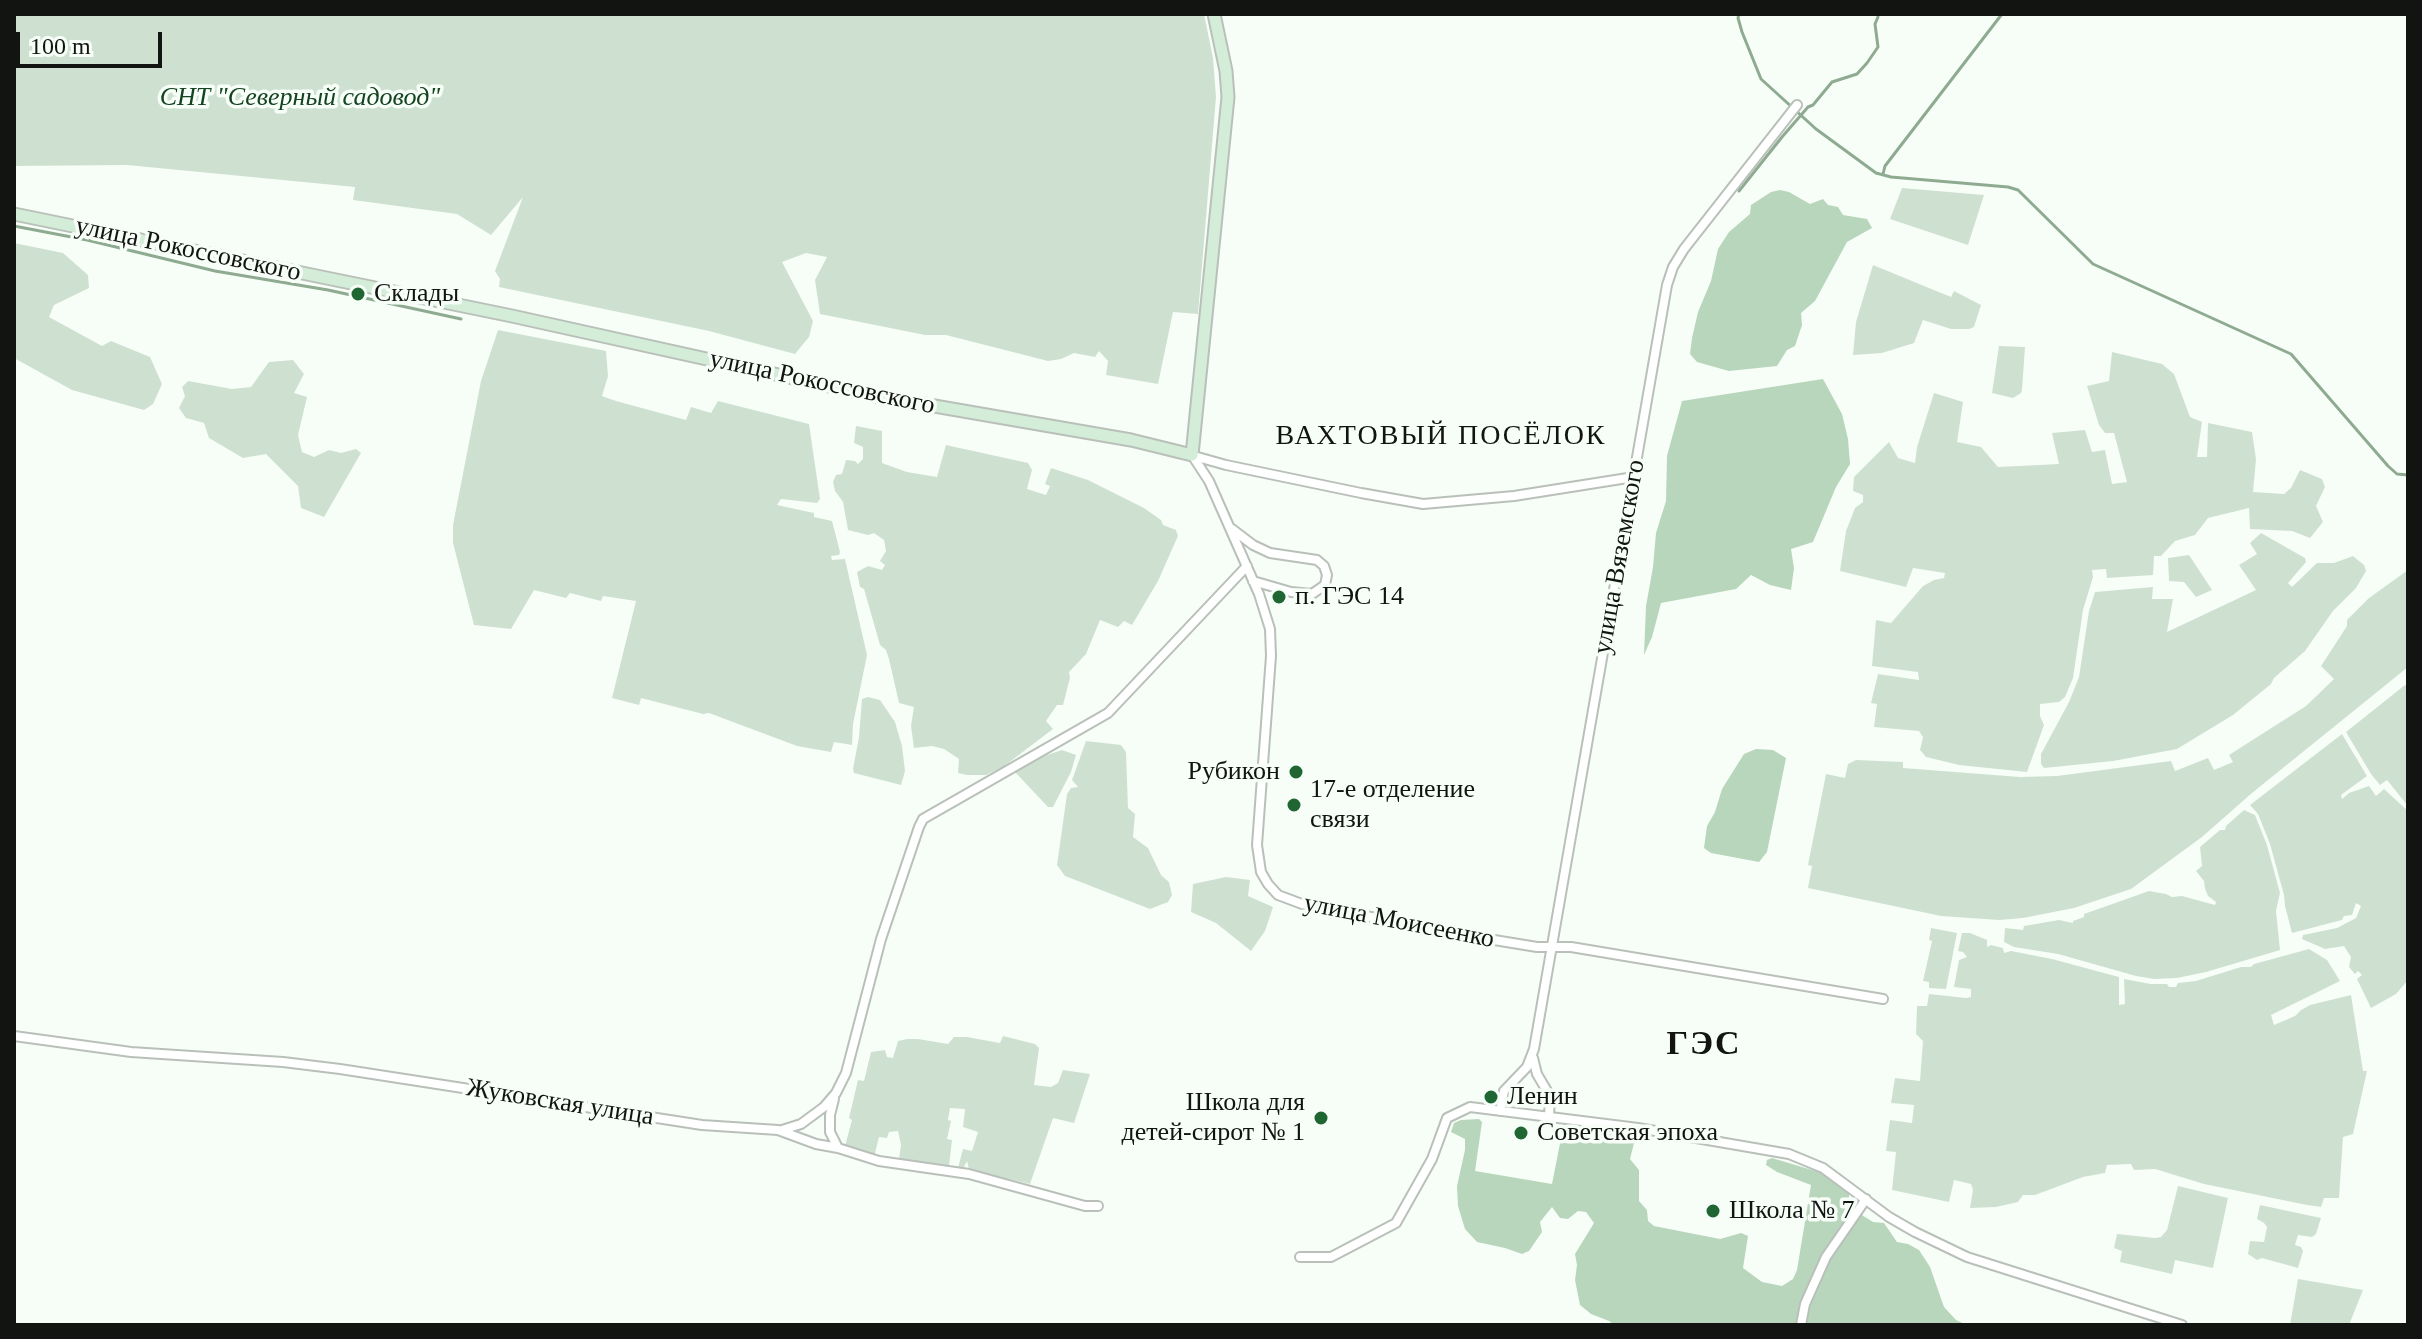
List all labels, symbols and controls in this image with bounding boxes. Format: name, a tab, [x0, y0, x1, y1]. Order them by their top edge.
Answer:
scale bar	[20, 16, 166, 66]
text: 100 m	[30, 33, 91, 59]
park label: СНТ "Северный садовод"	[160, 82, 440, 114]
street label: улица Рокоссовского	[72, 211, 304, 289]
place label: Склады	[374, 278, 459, 310]
marker: Склады	[349, 285, 367, 303]
street label: улица Рокоссовского	[706, 344, 938, 422]
district label: ВАХТОВЫЙ ПОСЁЛОК	[1275, 420, 1607, 454]
street label: улица Вяземского	[1588, 457, 1652, 657]
place label: п. ГЭС 14	[1295, 581, 1404, 613]
marker: п. ГЭС 14	[1270, 588, 1288, 606]
place label: Рубикон	[1188, 756, 1280, 788]
marker: Рубикон	[1287, 763, 1305, 781]
place label: 17-е отделение связи	[1310, 774, 1475, 836]
marker: 17-е отделение связи	[1285, 796, 1303, 814]
street label: улица Моисеенко	[1301, 888, 1497, 956]
district label: ГЭС	[1666, 1025, 1742, 1065]
street label: Жуковская улица	[464, 1073, 656, 1133]
place label: Ленин	[1507, 1081, 1578, 1113]
place label: Школа для детей-сирот № 1	[1121, 1087, 1305, 1148]
marker: Ленин	[1482, 1088, 1500, 1106]
marker: Школа для детей-сирот № 1	[1312, 1109, 1330, 1127]
place label: Советская эпоха	[1537, 1117, 1718, 1149]
marker: Советская эпоха	[1512, 1124, 1530, 1142]
place label: Школа № 7	[1729, 1195, 1855, 1227]
marker: Школа № 7	[1704, 1202, 1722, 1220]

